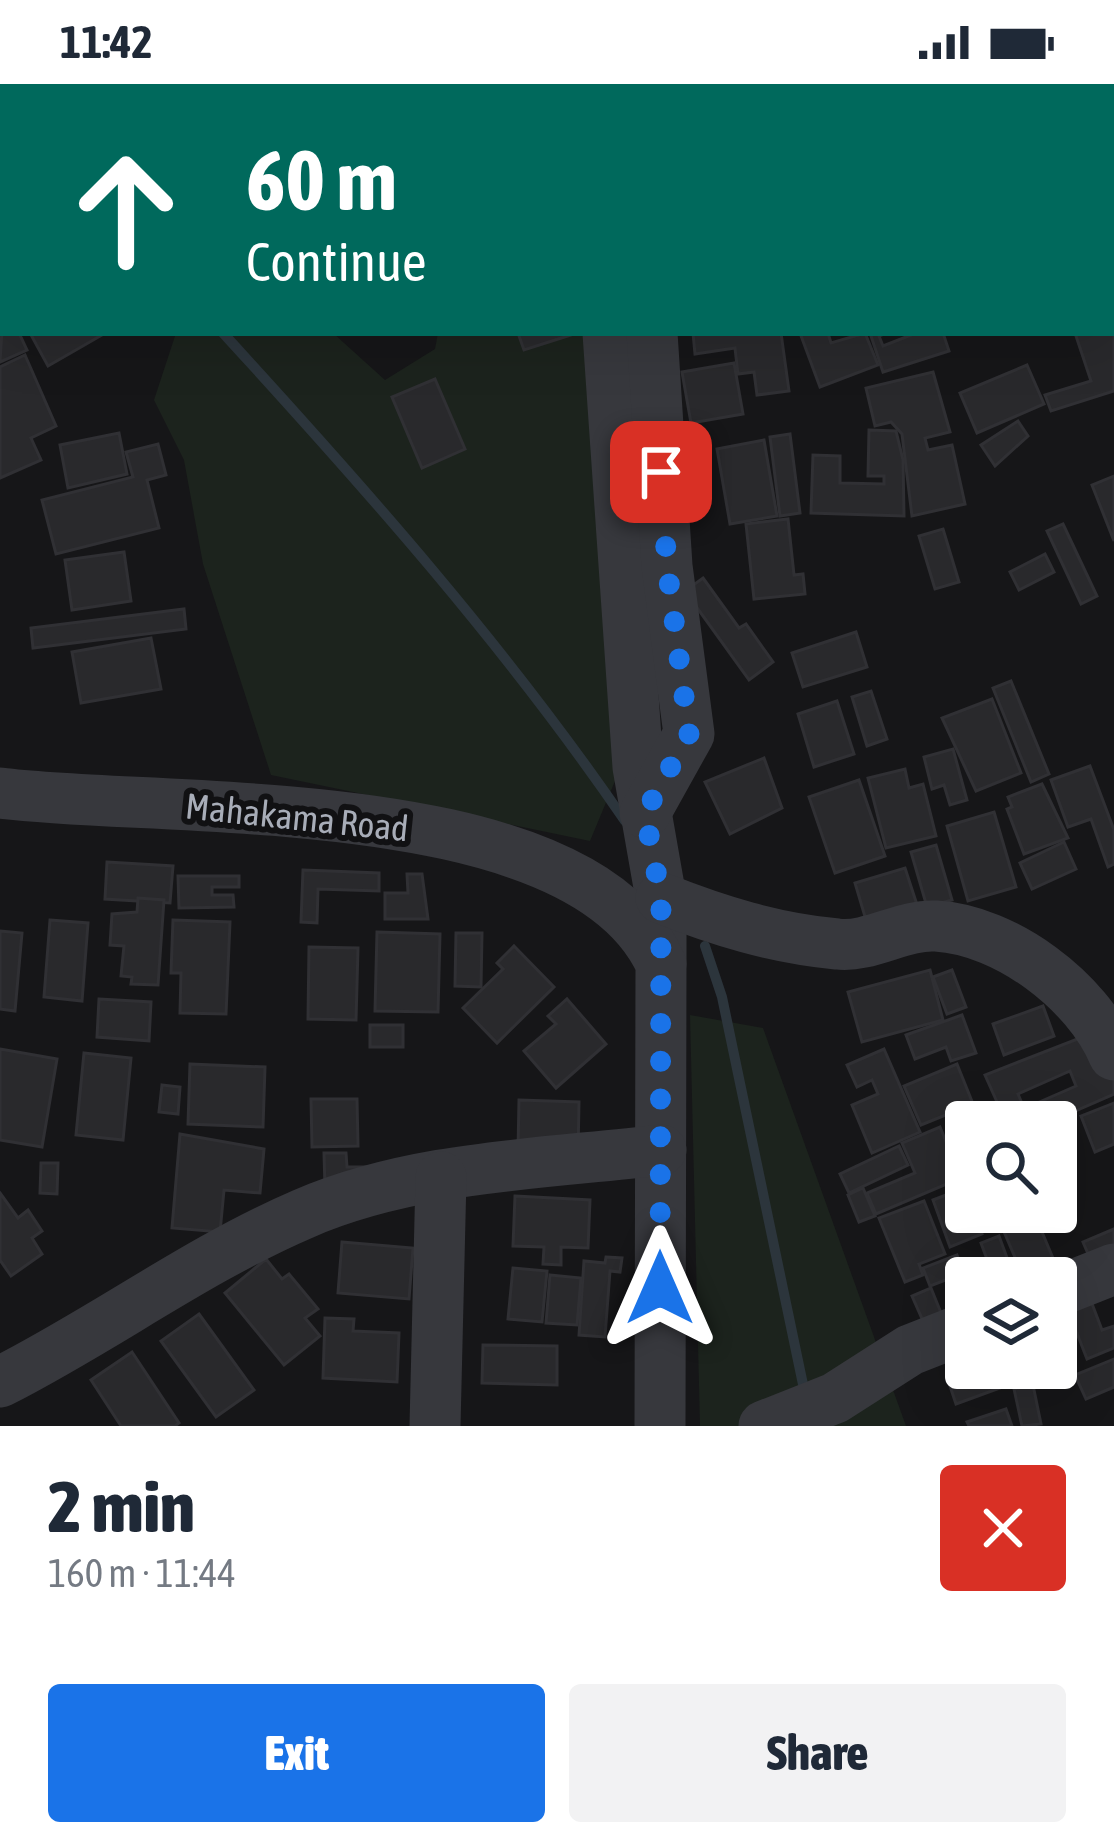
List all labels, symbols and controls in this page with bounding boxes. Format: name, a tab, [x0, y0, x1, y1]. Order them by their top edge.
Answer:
text: 11:42	[60, 16, 153, 68]
icon: ahead	[48, 132, 204, 288]
text: 60 m	[246, 132, 397, 228]
text: Continue	[246, 231, 427, 292]
pin	[610, 421, 712, 523]
icon: arrive	[628, 439, 694, 505]
street label: Mahakama Road	[183, 784, 411, 850]
map controls	[945, 1101, 1077, 1389]
button: search	[945, 1101, 1077, 1233]
position arrow	[597, 1225, 723, 1351]
button: layers	[945, 1257, 1077, 1389]
text: 2 min	[48, 1465, 195, 1547]
button: close	[940, 1465, 1066, 1591]
text: 160 m · 11:44	[48, 1551, 236, 1595]
button: Exit	[48, 1684, 545, 1822]
button: Share	[569, 1684, 1066, 1822]

